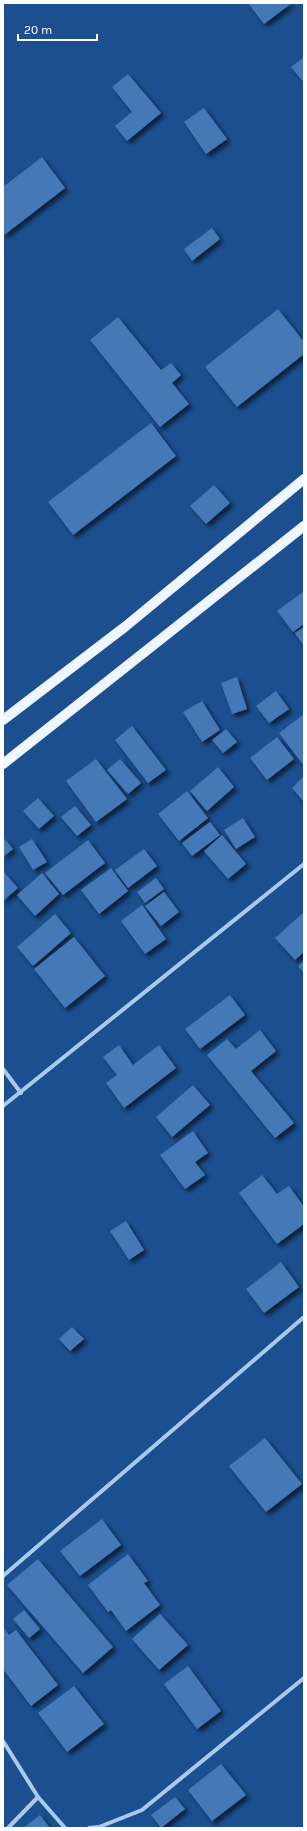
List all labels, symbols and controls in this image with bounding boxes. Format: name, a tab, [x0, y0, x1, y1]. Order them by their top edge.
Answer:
scale bar	[18, 16, 97, 42]
text: 20 m	[24, 23, 52, 37]

